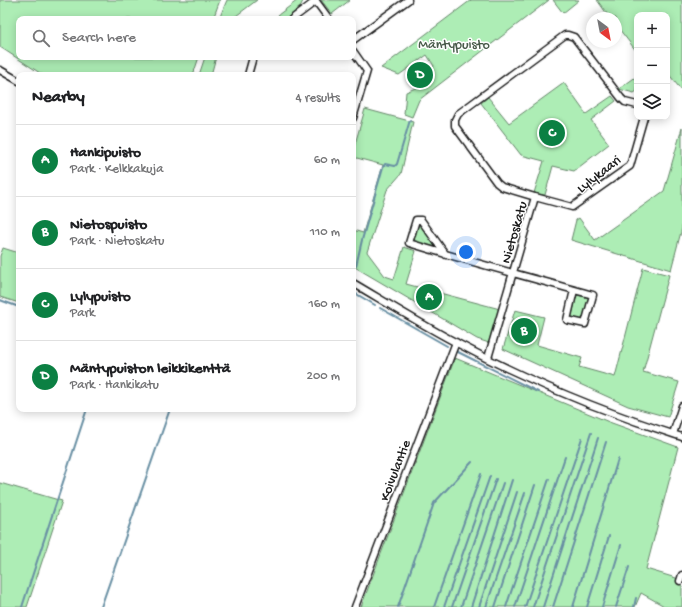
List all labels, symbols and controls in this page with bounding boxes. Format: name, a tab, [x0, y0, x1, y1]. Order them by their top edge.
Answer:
north arrow	[586, 12, 622, 48]
map controls	[634, 12, 670, 120]
button: +	[634, 12, 670, 48]
search box	[16, 16, 356, 60]
icon: search	[30, 27, 52, 49]
text: Search here	[62, 29, 136, 47]
park label: Mäntypuisto	[418, 37, 490, 54]
button: −	[634, 48, 670, 84]
pin: D	[407, 60, 433, 90]
button: layers	[634, 84, 670, 120]
text: Nearby	[32, 88, 85, 108]
text: 4 results	[296, 91, 340, 106]
pin: C	[539, 118, 565, 148]
text: Hankipuisto	[70, 144, 141, 162]
street label: Lylykaari	[574, 152, 625, 198]
text: A	[41, 153, 49, 168]
text: 60 m	[314, 153, 340, 168]
text: Park · Kelkkakuja	[70, 162, 163, 177]
street label: Nietoskatu	[498, 199, 532, 266]
text: Nietospuisto	[70, 216, 147, 234]
text: B	[42, 225, 48, 240]
text: 110 m	[310, 225, 340, 240]
text: Park · Nietoskatu	[70, 234, 164, 249]
your location	[456, 242, 476, 262]
pin: A	[416, 282, 442, 312]
text: Lylypuisto	[70, 288, 131, 306]
text: C	[41, 297, 49, 312]
text: 160 m	[308, 297, 340, 312]
text: Park	[70, 306, 95, 321]
pin: B	[511, 316, 537, 346]
text: Mäntypuiston leikkikenttä	[70, 360, 230, 378]
text: D	[41, 369, 49, 384]
text: 200 m	[307, 369, 340, 384]
text: Park · Hankikatu	[70, 378, 159, 393]
street label: Koivulantie	[377, 437, 416, 504]

